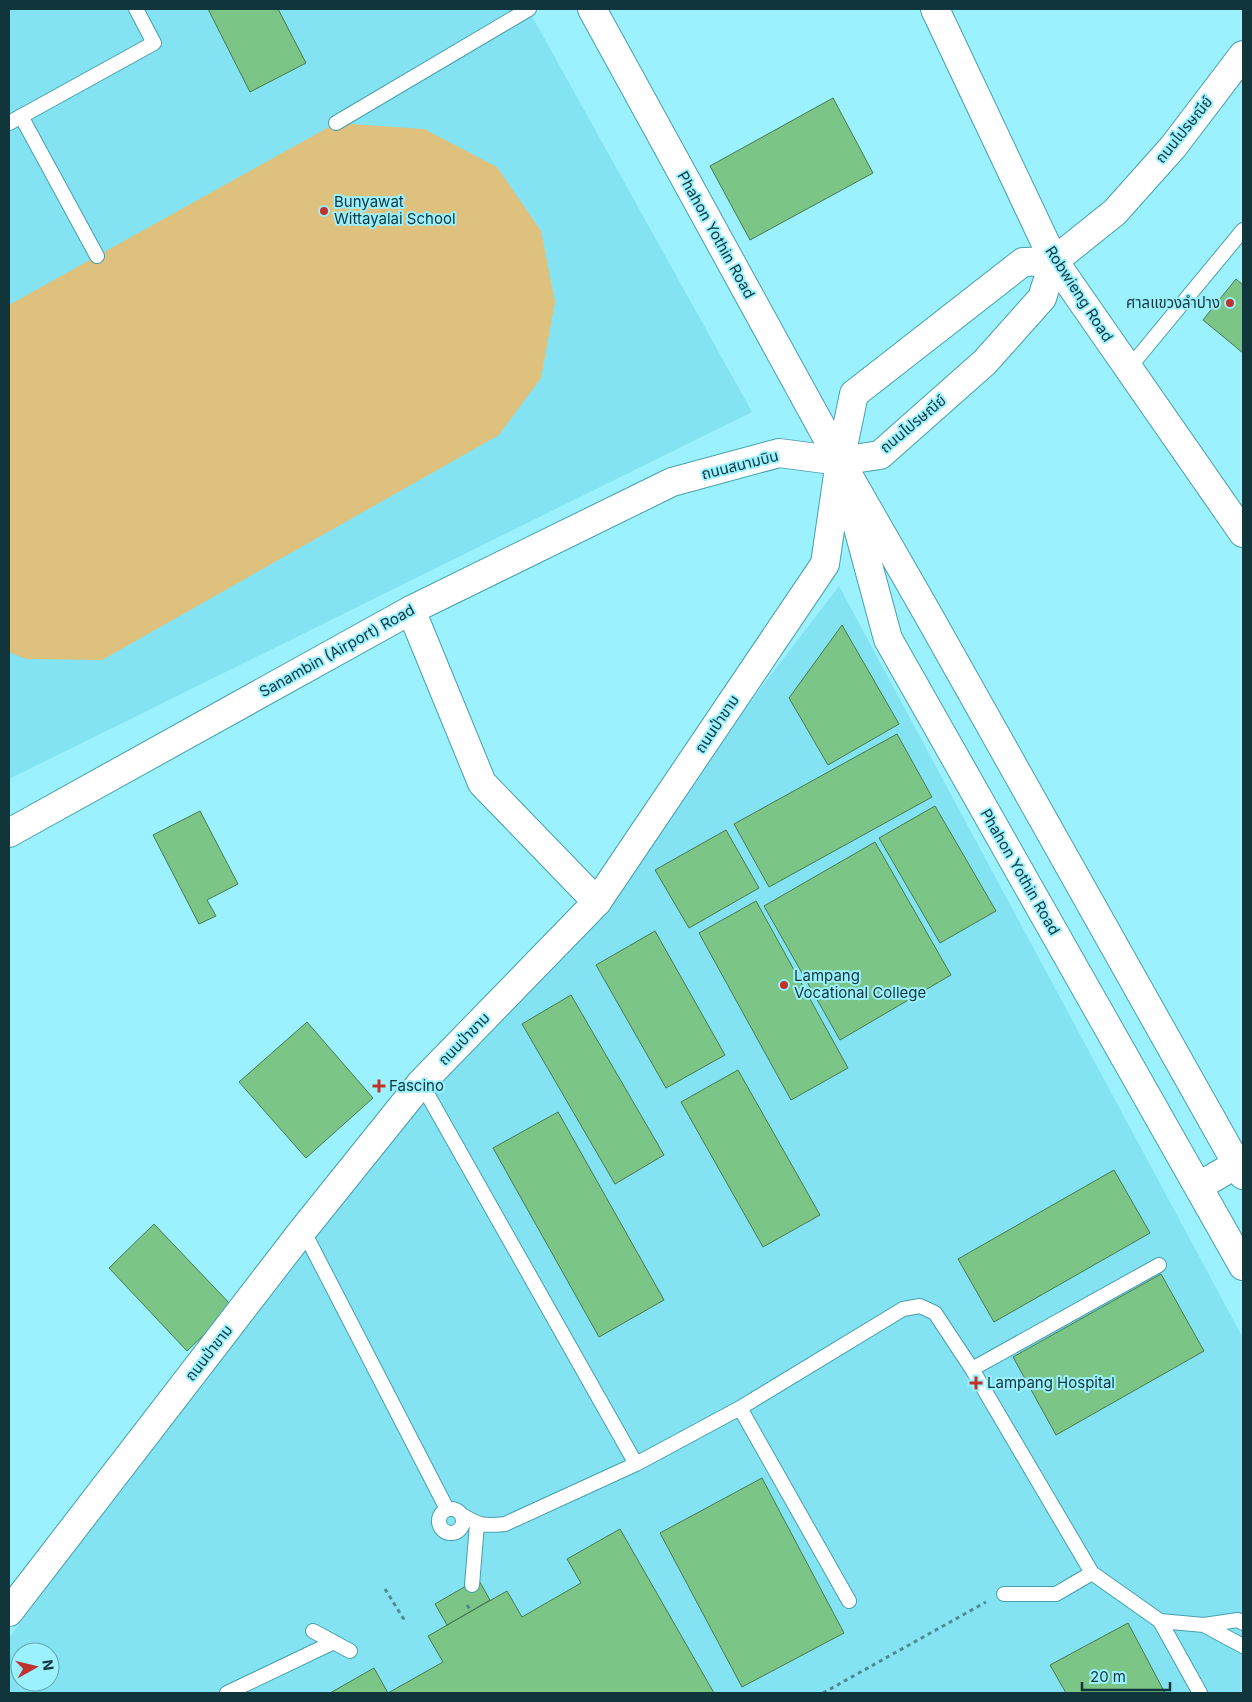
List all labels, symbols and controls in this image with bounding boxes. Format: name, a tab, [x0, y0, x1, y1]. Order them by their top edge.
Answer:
street label: ถนนไปรษณีย์	[1151, 92, 1216, 167]
street label: Phahon Yothin Road	[674, 168, 759, 302]
place label: Bunyawat Wittayalai School	[334, 192, 456, 228]
marker: Bunyawat Wittayalai School	[318, 205, 330, 217]
street label: Robwieng Road	[1041, 242, 1117, 345]
place label: ศาลแขวงลำปาง	[1126, 293, 1220, 312]
marker: ศาลแขวงลำปาง	[1224, 297, 1236, 309]
street label: ถนนไปรษณีย์	[876, 390, 950, 457]
street label: ถนนสนามบิน	[699, 446, 780, 483]
street label: Sanambin (Airport) Road	[256, 600, 418, 701]
street label: ถนนป่าขาม	[690, 691, 743, 756]
street label: Phahon Yothin Road	[977, 805, 1064, 938]
place label: Lampang Vocational College	[794, 966, 926, 1002]
marker: Lampang Vocational College	[778, 979, 790, 991]
street label: ถนนป่าขาม	[434, 1008, 493, 1069]
place label: Fascino	[389, 1076, 444, 1095]
marker: Fascino	[373, 1080, 385, 1092]
street label: ถนนป่าขาม	[181, 1321, 236, 1385]
place label: Lampang Hospital	[987, 1373, 1115, 1392]
marker: Lampang Hospital	[969, 1376, 983, 1390]
north arrow	[10, 1642, 60, 1692]
text: N	[39, 1659, 58, 1672]
scale bar	[1082, 1660, 1170, 1692]
text: 20 m	[1090, 1667, 1126, 1686]

